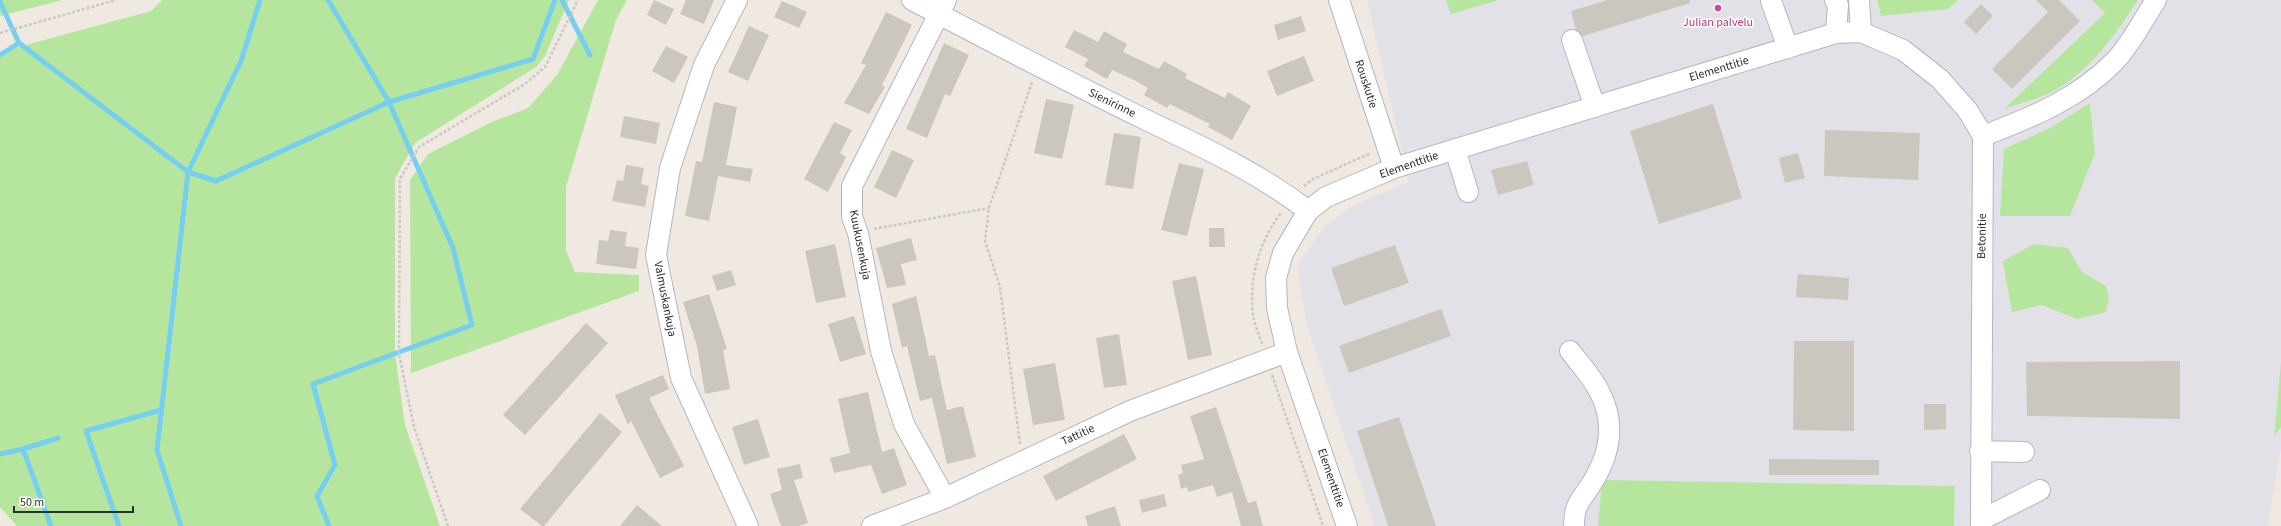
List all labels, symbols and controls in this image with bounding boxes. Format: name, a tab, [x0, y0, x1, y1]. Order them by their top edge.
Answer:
marker: Julian palvelu	[1713, 3, 1723, 13]
place label: Julian palvelu	[1683, 14, 1753, 31]
street label: Elementtitie	[1687, 52, 1751, 86]
street label: Rouskutie	[1350, 58, 1382, 110]
street label: Sienirinne	[1085, 84, 1139, 122]
street label: Elementtitie	[1377, 147, 1441, 183]
street label: Kuukusenkuja	[845, 209, 875, 281]
street label: Betonitie	[1973, 213, 1991, 259]
street label: Valmuskankuja	[649, 260, 681, 338]
street label: Tattitie	[1058, 420, 1098, 450]
street label: Elementtitie	[1313, 446, 1349, 510]
scale bar	[14, 488, 133, 514]
text: 50 m	[20, 494, 44, 511]

